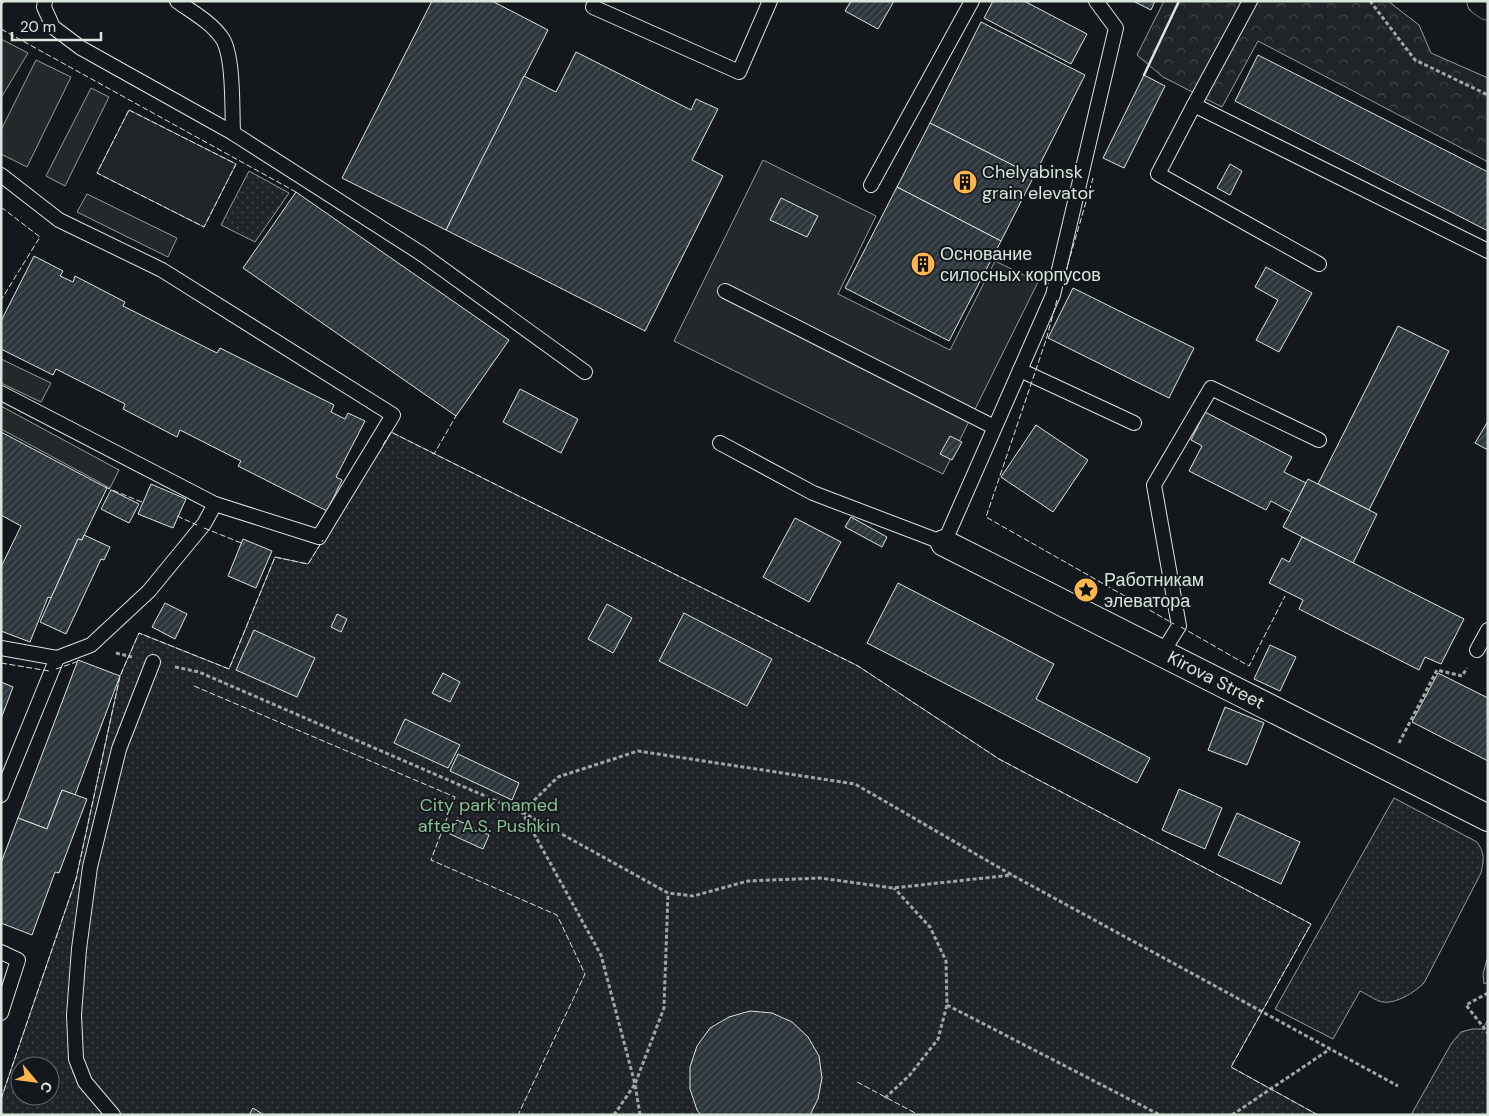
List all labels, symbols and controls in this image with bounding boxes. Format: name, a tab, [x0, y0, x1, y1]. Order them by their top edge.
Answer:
scale bar	[12, 10, 101, 42]
text: 20 m	[20, 17, 56, 37]
place label: Chelyabinsk grain elevator	[982, 160, 1095, 205]
building icon: Chelyabinsk grain elevator	[952, 169, 978, 195]
place label: Основание силосных корпусов	[940, 242, 1101, 287]
building icon: Основание силосных корпусов	[910, 251, 936, 277]
place label: Работникам элеватора	[1104, 568, 1204, 613]
place icon: Работникам элеватора	[1073, 577, 1099, 603]
street label: Kirova Street	[1163, 645, 1269, 715]
park label: City park named after A.S. Pushkin	[418, 793, 560, 838]
north arrow	[10, 1056, 60, 1106]
text: С	[36, 1079, 57, 1096]

